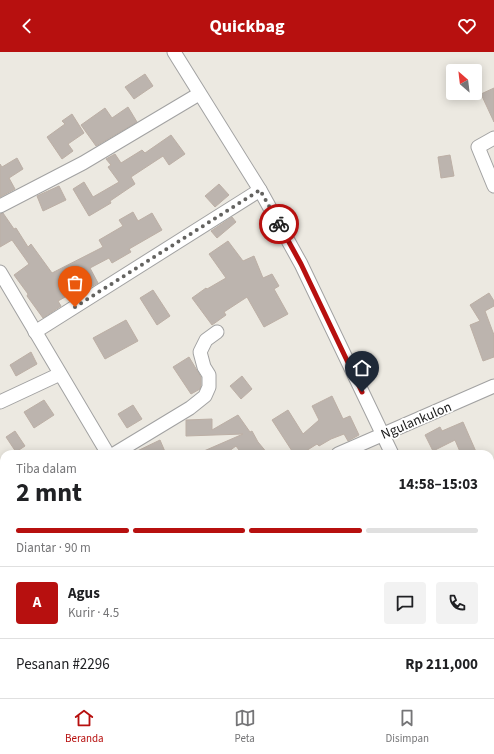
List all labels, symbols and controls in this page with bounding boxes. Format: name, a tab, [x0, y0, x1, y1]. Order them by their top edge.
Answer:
text: Quickbag	[209, 14, 285, 39]
icon: back	[16, 15, 38, 37]
icon: heart	[456, 15, 478, 37]
north arrow	[446, 64, 482, 100]
map controls	[446, 64, 482, 100]
courier	[259, 204, 299, 244]
icon: bike	[268, 213, 290, 235]
pin	[58, 266, 92, 307]
icon: bag	[64, 272, 86, 294]
pin	[345, 351, 379, 392]
icon: home	[351, 357, 373, 379]
street label: Ngulankulon	[378, 397, 455, 445]
text: Tiba dalam	[16, 460, 77, 478]
text: 2 mnt	[16, 474, 82, 511]
text: 14:58–15:03	[398, 474, 478, 495]
text: Diantar · 90 m	[16, 539, 91, 557]
button: chat	[384, 582, 426, 624]
button: phone	[436, 582, 478, 624]
text: Agus	[68, 583, 100, 604]
text: A	[33, 592, 41, 613]
text: Kurir · 4.5	[68, 604, 119, 622]
text: Pesanan #2296	[16, 654, 110, 675]
text: Rp 211,000	[405, 654, 478, 675]
tab: Beranda	[65, 707, 104, 746]
tab: Peta	[234, 707, 256, 746]
tab: Disimpan	[386, 707, 429, 746]

